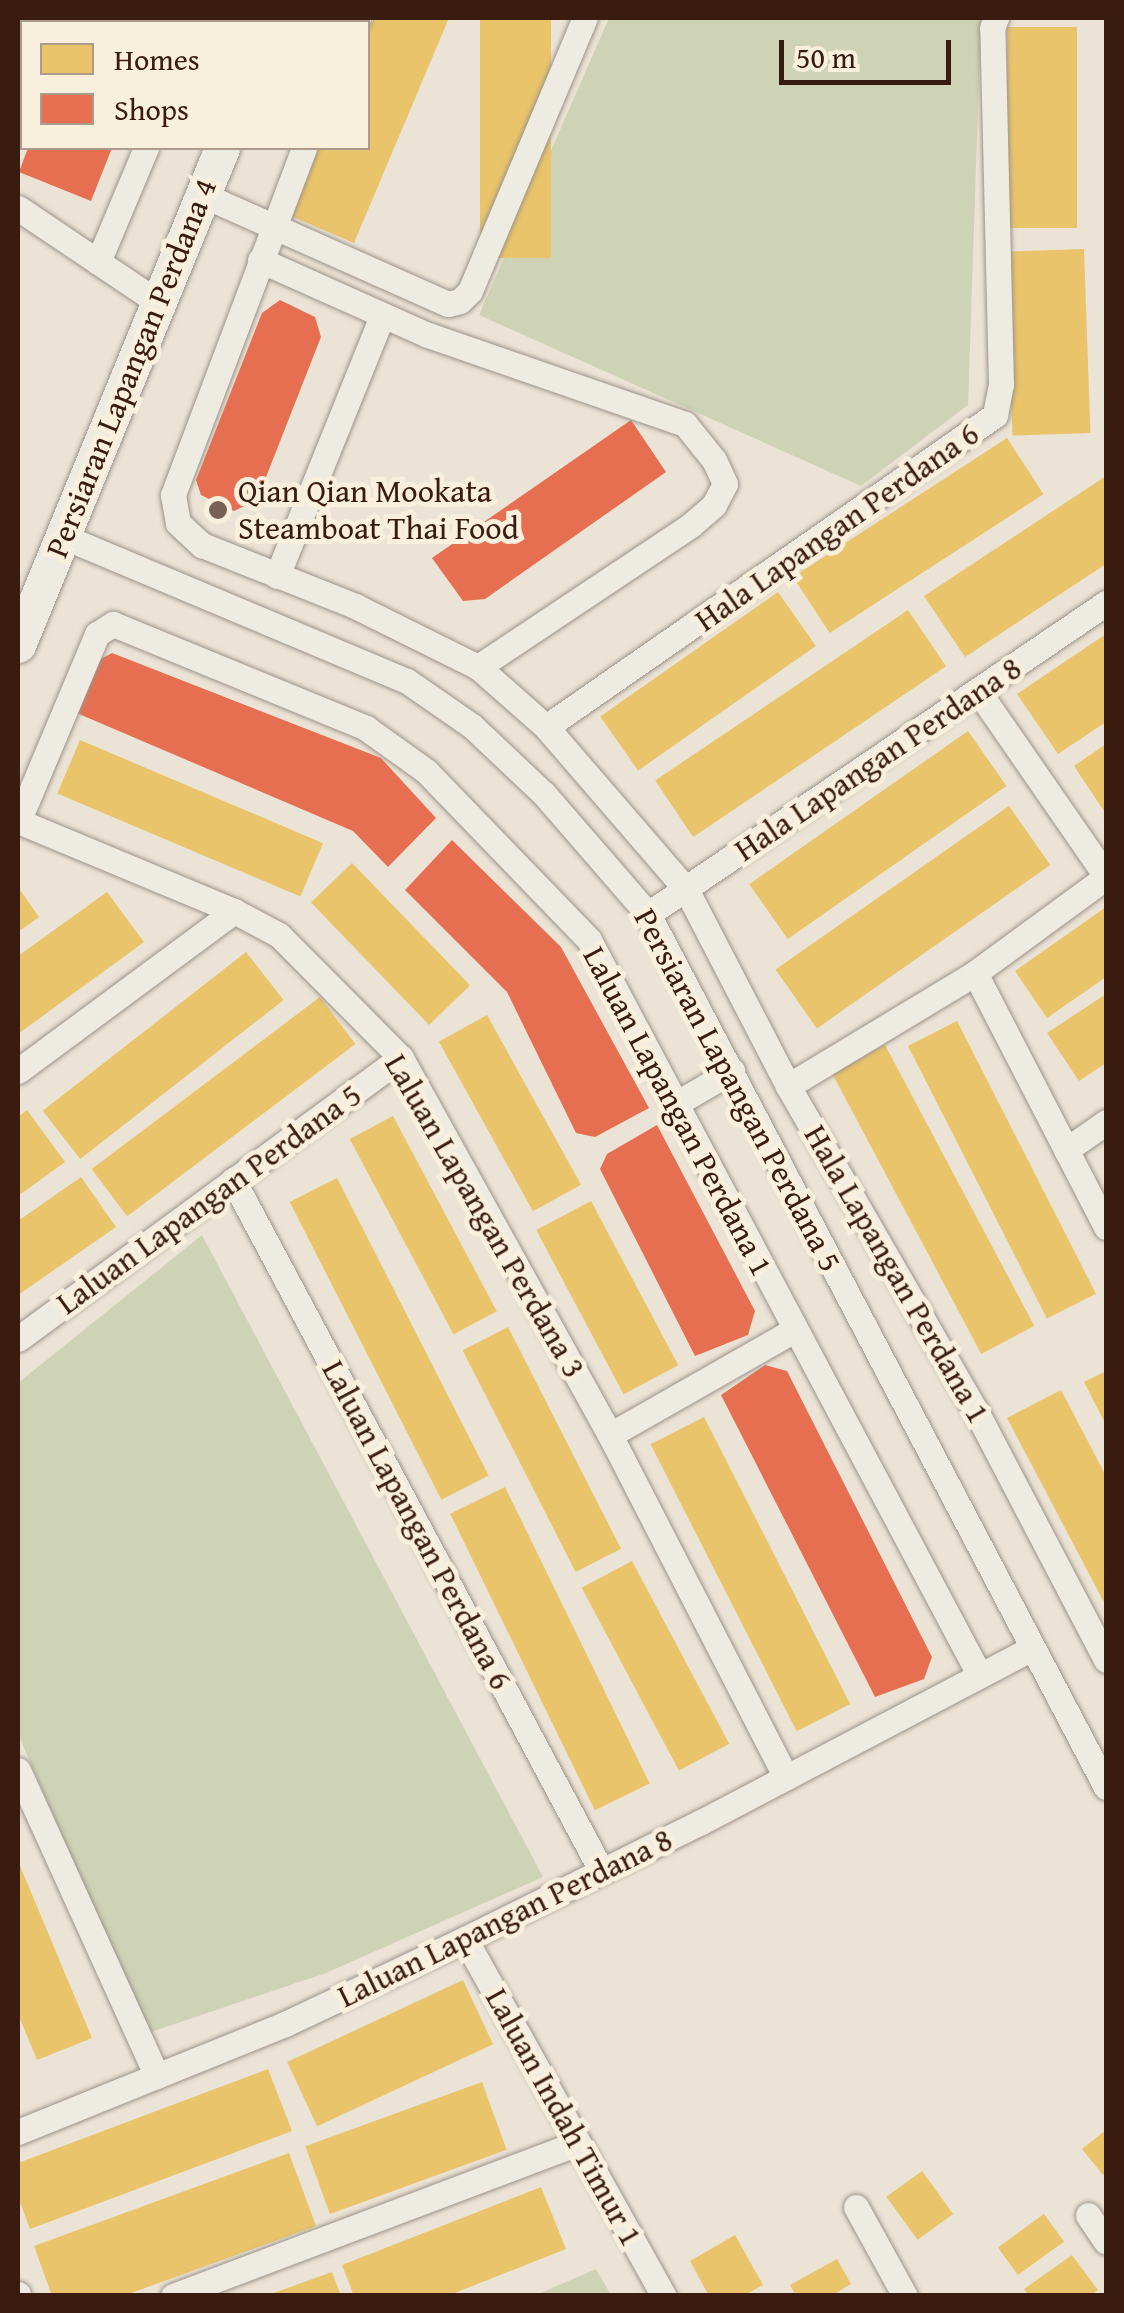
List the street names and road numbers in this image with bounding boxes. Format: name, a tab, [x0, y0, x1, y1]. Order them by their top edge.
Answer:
street label: Persiaran Lapangan Perdana 4	[37, 173, 225, 563]
street label: Hala Lapangan Perdana 6	[688, 414, 986, 640]
street label: Hala Lapangan Perdana 8	[727, 649, 1029, 869]
street label: Persiaran Lapangan Perdana 5	[626, 902, 850, 1278]
street label: Laluan Lapangan Perdana 1	[575, 940, 781, 1282]
street label: Laluan Lapangan Perdana 3	[377, 1047, 593, 1385]
street label: Laluan Lapangan Perdana 5	[49, 1076, 369, 1322]
street label: Hala Lapangan Perdana 1	[796, 1118, 998, 1430]
street label: Laluan Lapangan Perdana 6	[314, 1354, 520, 1696]
street label: Laluan Lapangan Perdana 8	[332, 1820, 678, 2016]
street label: Laluan Indah Timur 1	[477, 1982, 651, 2252]

